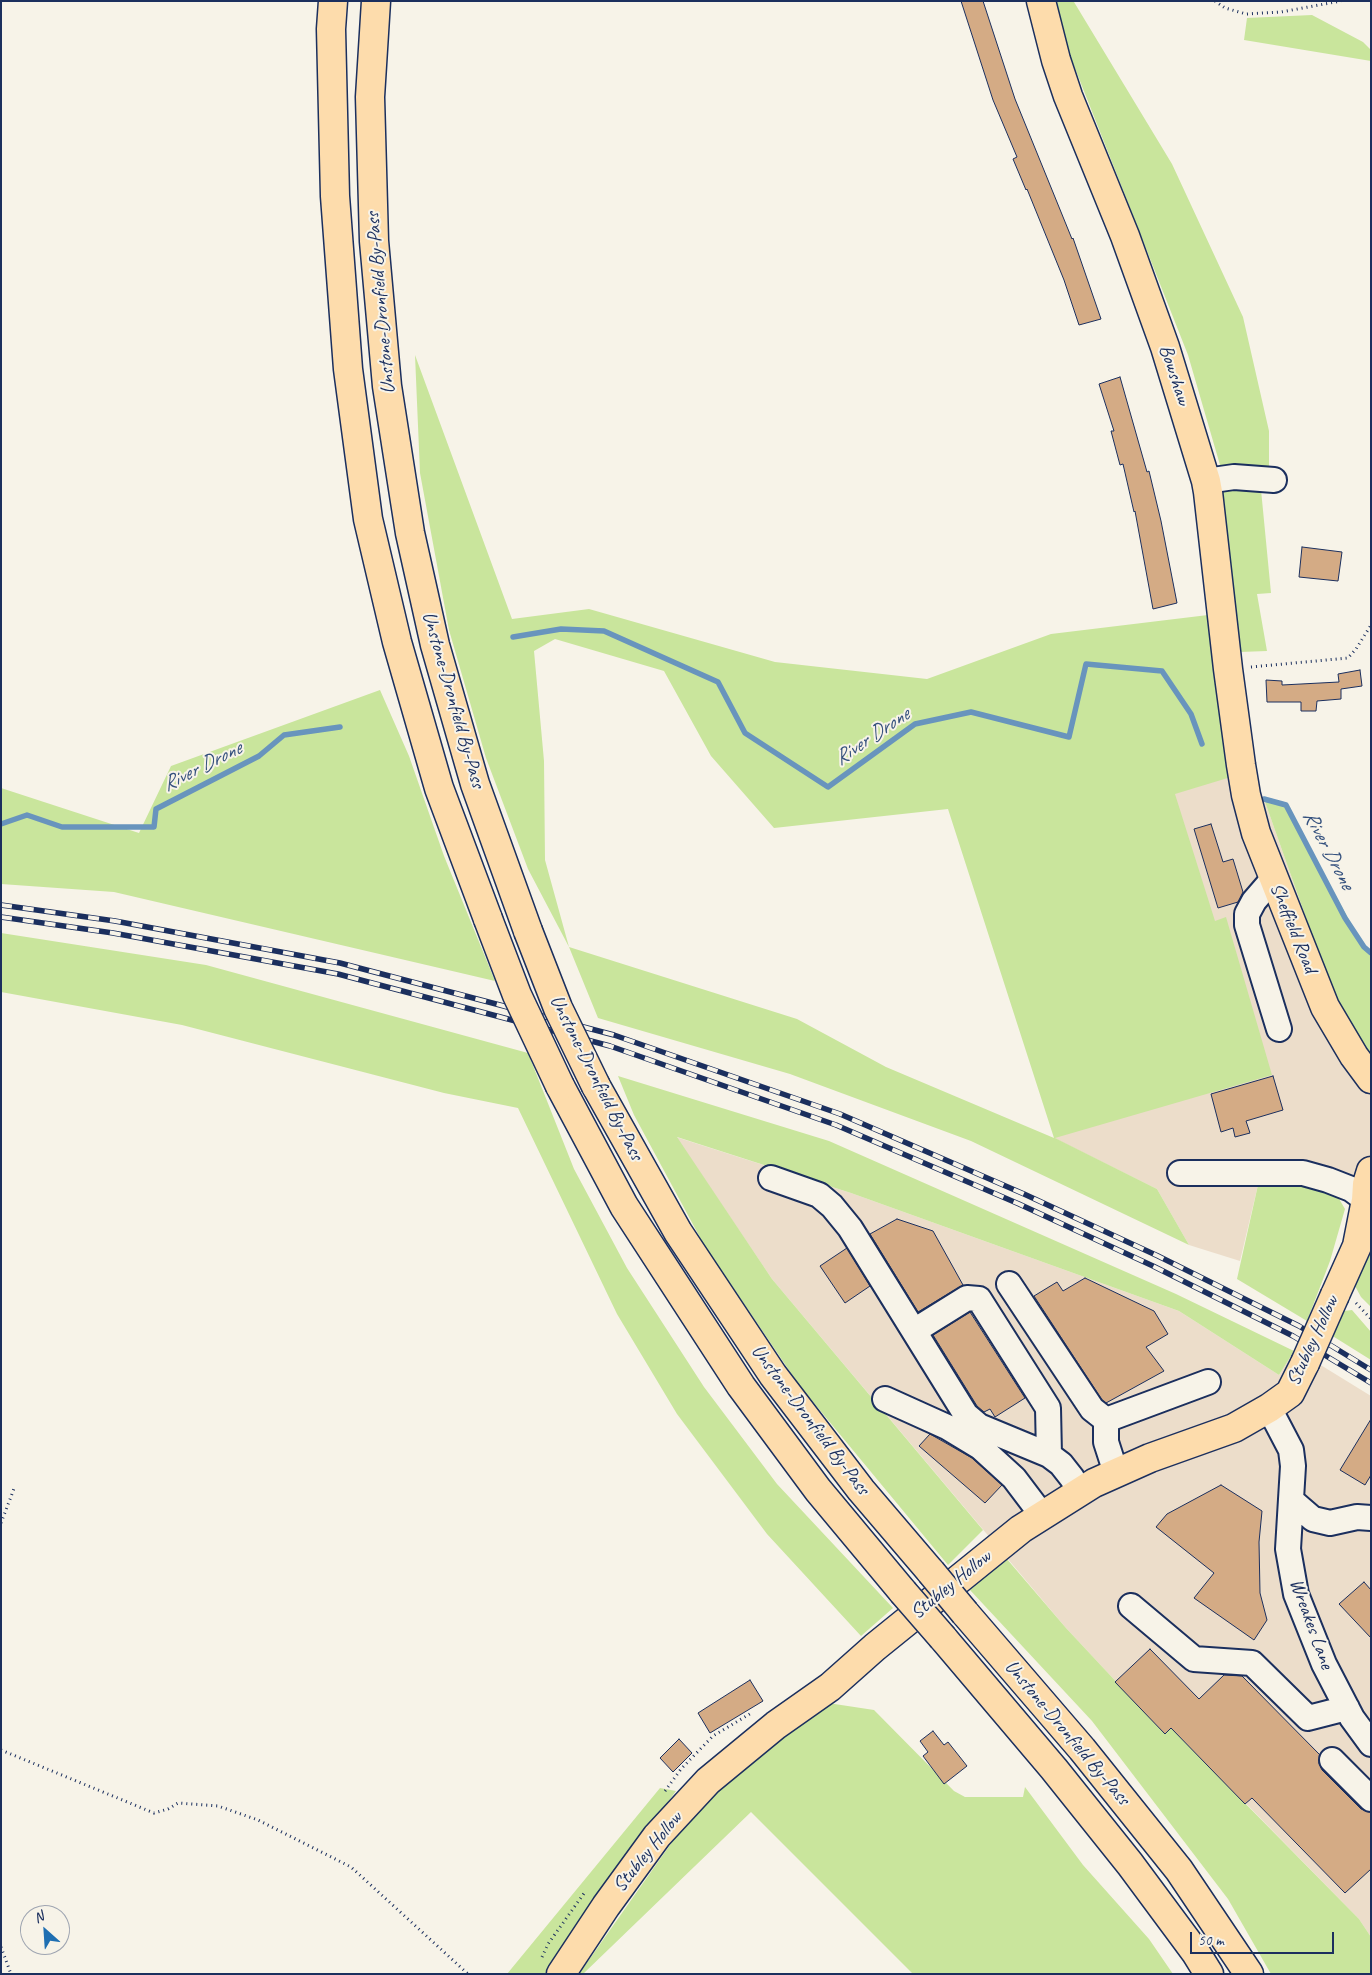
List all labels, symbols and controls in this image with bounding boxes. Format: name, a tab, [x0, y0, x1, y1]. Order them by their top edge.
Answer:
street label: Unstone-Dronfield By-Pass	[361, 211, 401, 395]
street label: Bowshaw	[1153, 342, 1195, 408]
street label: Unstone-Dronfield By-Pass	[416, 609, 490, 791]
water label: River Drone	[830, 703, 914, 771]
water label: River Drone	[158, 736, 246, 798]
water label: River Drone	[1297, 806, 1359, 894]
street label: Sheffield Road	[1264, 879, 1322, 977]
street label: Unstone-Dronfield By-Pass	[544, 991, 648, 1165]
street label: Stubley Hollow	[1282, 1292, 1344, 1390]
street label: Unstone-Dronfield By-Pass	[745, 1340, 875, 1500]
street label: Stubley Hollow	[906, 1545, 996, 1625]
street label: Wreakes Lane	[1284, 1576, 1338, 1672]
street label: Unstone-Dronfield By-Pass	[999, 1655, 1135, 1811]
street label: Stubley Hollow	[608, 1807, 688, 1897]
north arrow	[20, 1905, 70, 1955]
text: N	[31, 1907, 46, 1927]
scale bar	[1192, 1922, 1336, 1954]
text: 50 m	[1198, 1931, 1224, 1950]

